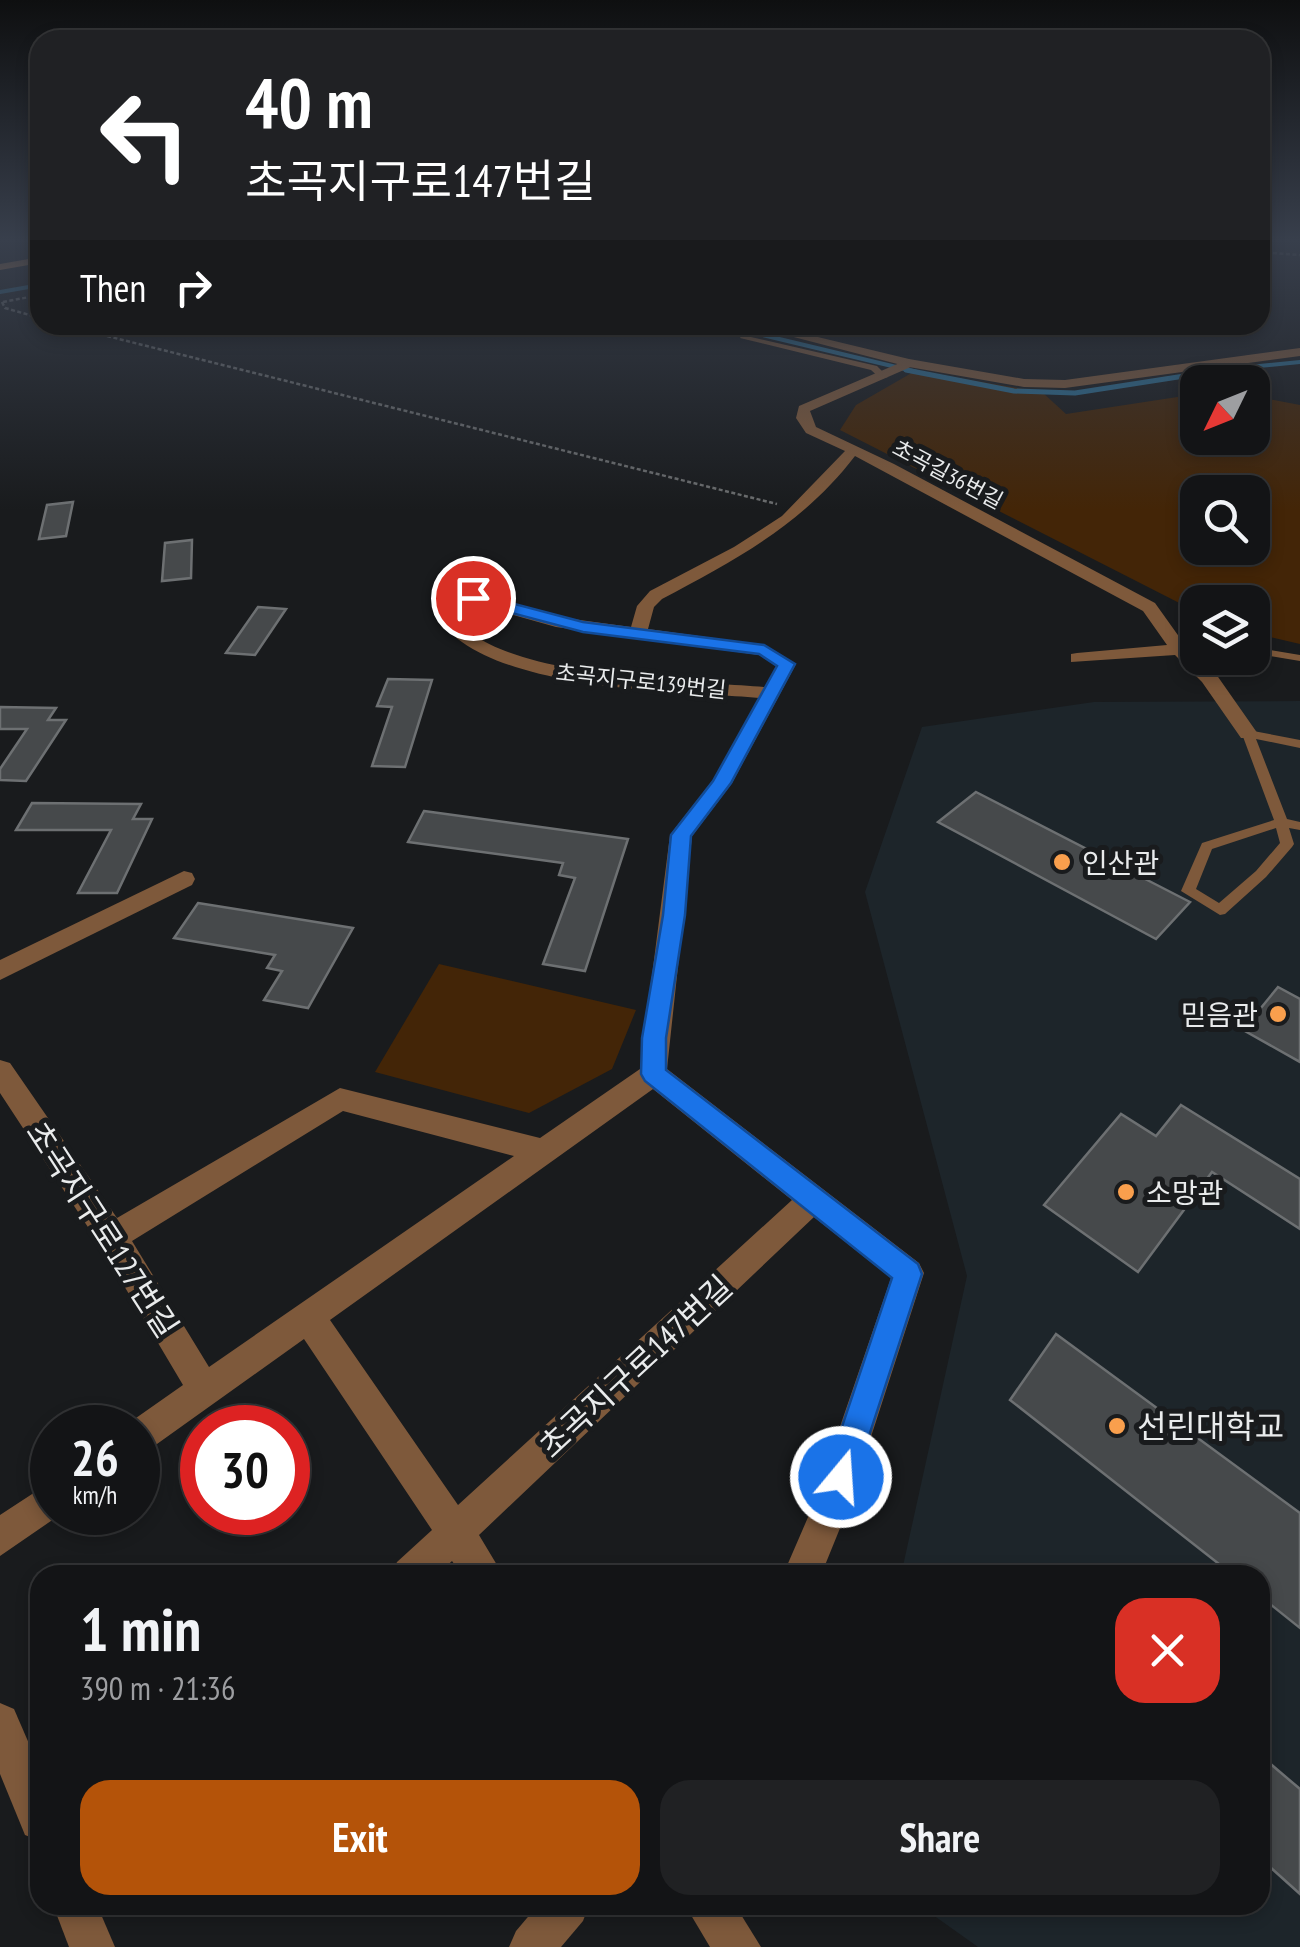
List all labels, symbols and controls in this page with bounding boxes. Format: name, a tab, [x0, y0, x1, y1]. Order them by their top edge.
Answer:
text: 40 m	[245, 57, 373, 147]
icon: left	[80, 70, 210, 200]
text: 초곡지구로147번길	[245, 151, 596, 209]
icon: right	[166, 260, 221, 315]
text: Then	[80, 263, 146, 312]
north arrow	[1180, 365, 1270, 455]
map controls	[1180, 365, 1270, 675]
street label: 초곡길36번길	[888, 433, 1008, 515]
button: search	[1180, 475, 1270, 565]
pin	[431, 556, 516, 641]
icon: arrive	[446, 571, 501, 626]
button: layers	[1180, 585, 1270, 675]
street label: 초곡지구로139번길	[554, 658, 728, 704]
place label: 인산관	[1082, 844, 1159, 881]
marker: 인산관	[1051, 851, 1073, 873]
place label: 믿음관	[1181, 996, 1258, 1033]
marker: 믿음관	[1267, 1003, 1289, 1025]
street label: 초곡지구로127번길	[18, 1113, 188, 1345]
place label: 소망관	[1146, 1174, 1223, 1211]
marker: 소망관	[1115, 1181, 1137, 1203]
street label: 초곡지구로147번길	[530, 1266, 740, 1466]
speed limit sign: 30	[180, 1405, 310, 1535]
place label: 선린대학교	[1137, 1405, 1284, 1447]
marker: 선린대학교	[1106, 1415, 1128, 1437]
text: 26	[71, 1425, 119, 1490]
position arrow	[789, 1425, 893, 1529]
text: km/h	[73, 1479, 117, 1511]
text: 1 min	[80, 1590, 201, 1668]
button: close	[1115, 1598, 1220, 1703]
text: 390 m · 21:36	[80, 1667, 235, 1709]
button: Exit	[80, 1780, 640, 1895]
button: Share	[660, 1780, 1220, 1895]

